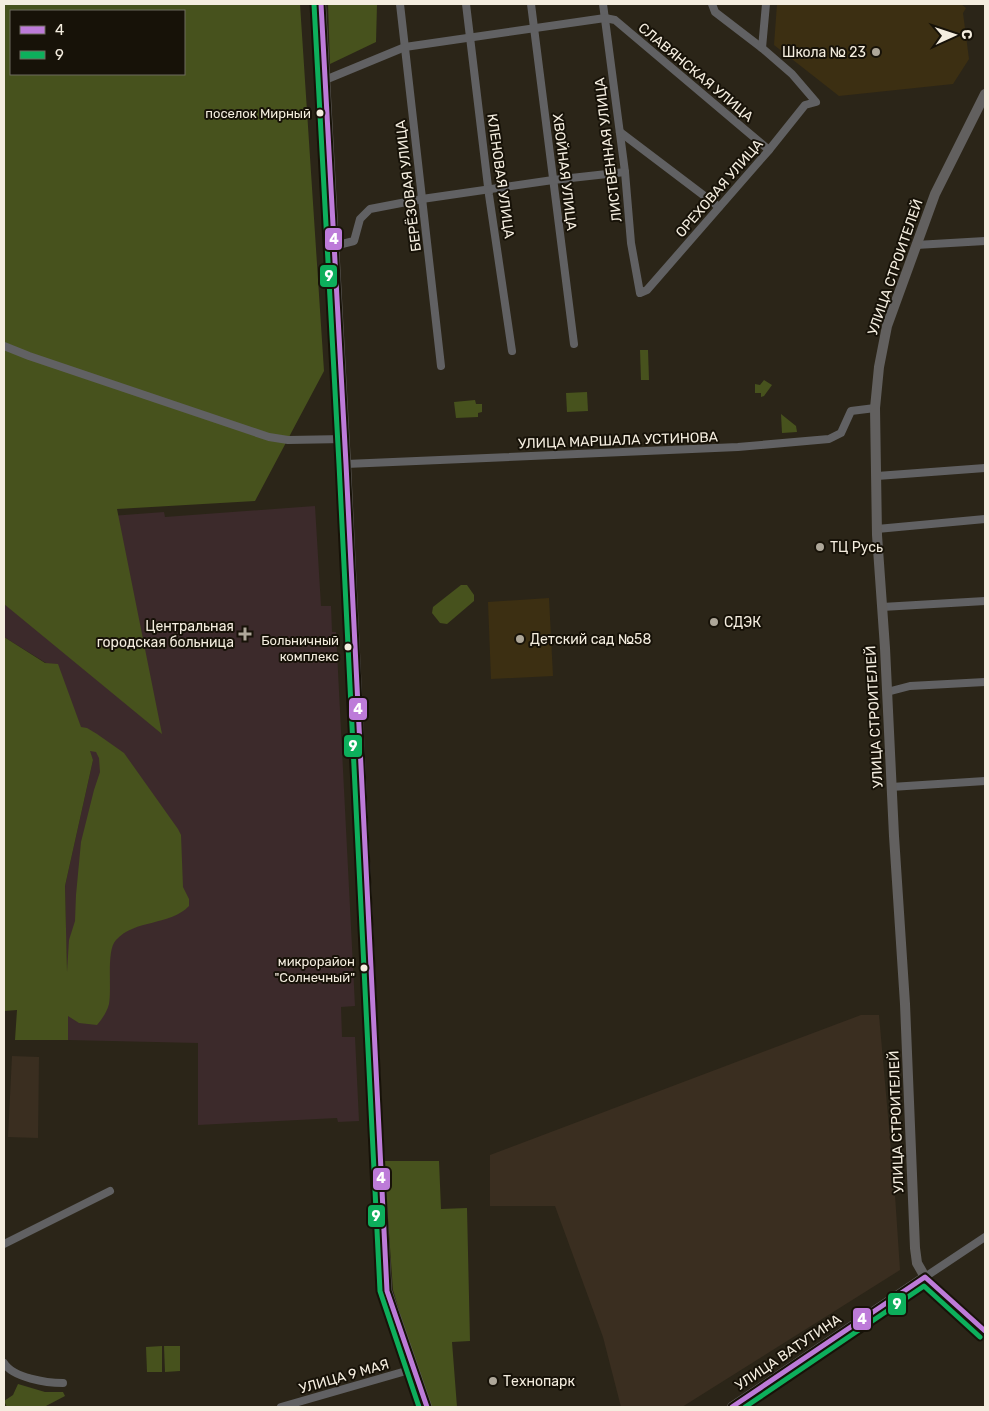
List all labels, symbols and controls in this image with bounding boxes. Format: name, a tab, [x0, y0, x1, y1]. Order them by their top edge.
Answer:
legend	[10, 10, 185, 75]
north arrow	[929, 10, 979, 60]
street label: СЛАВЯНСКАЯ УЛИЦА	[635, 19, 757, 126]
text: 4	[55, 21, 64, 39]
text: С	[958, 29, 975, 40]
place label: Школа № 23	[782, 44, 866, 61]
text: 9	[55, 46, 64, 64]
marker: Школа № 23	[870, 46, 882, 58]
street label: ЛИСТВЕННАЯ УЛИЦА	[591, 76, 626, 223]
place label: поселок Мирный	[205, 106, 311, 121]
marker: поселок Мирный	[315, 108, 325, 118]
street label: ХВОЙНАЯ УЛИЦА	[549, 112, 581, 232]
street label: КЛЕНОВАЯ УЛИЦА	[483, 113, 518, 240]
street label: БЕРЁЗОВАЯ УЛИЦА	[391, 119, 425, 253]
street label: ОРЕХОВАЯ УЛИЦА	[672, 135, 767, 241]
street label: УЛИЦА СТРОИТЕЛЕЙ	[863, 197, 927, 337]
line badge: 4	[324, 227, 343, 251]
text: 4	[329, 231, 339, 248]
line badge: 9	[319, 264, 338, 288]
text: 9	[325, 268, 334, 285]
street label: УЛИЦА МАРШАЛА УСТИНОВА	[518, 428, 719, 452]
place label: ТЦ Русь	[830, 539, 883, 556]
marker: ТЦ Русь	[814, 541, 826, 553]
place label: СДЭК	[724, 614, 761, 631]
marker: СДЭК	[708, 616, 720, 628]
place label: Центральная городская больница	[97, 618, 234, 651]
marker: Центральная городская больница	[238, 627, 252, 641]
place label: Детский сад №58	[530, 631, 651, 648]
place label: Больничный комплекс	[261, 633, 339, 664]
marker: Детский сад №58	[514, 633, 526, 645]
marker: Больничный комплекс	[343, 642, 353, 652]
street label: УЛИЦА СТРОИТЕЛЕЙ	[861, 645, 887, 789]
line badge: 4	[348, 697, 368, 721]
text: 4	[353, 701, 363, 718]
line badge: 9	[343, 734, 363, 758]
text: 9	[349, 738, 358, 755]
place label: микрорайон "Солнечный"	[274, 954, 355, 985]
marker: микрорайон "Солнечный"	[359, 963, 369, 973]
street label: УЛИЦА СТРОИТЕЛЕЙ	[885, 1050, 907, 1194]
line badge: 4	[372, 1167, 391, 1191]
text: 4	[376, 1170, 386, 1187]
line badge: 9	[367, 1204, 386, 1228]
text: 9	[372, 1208, 381, 1225]
line badge: 9	[887, 1292, 907, 1316]
text: 9	[893, 1296, 902, 1313]
line badge: 4	[852, 1307, 872, 1331]
street label: УЛИЦА ВАТУТИНА	[732, 1310, 845, 1394]
text: 4	[857, 1311, 867, 1328]
street label: УЛИЦА 9 МАЯ	[297, 1356, 391, 1397]
place label: Технопарк	[503, 1373, 575, 1390]
marker: Технопарк	[487, 1375, 499, 1387]

